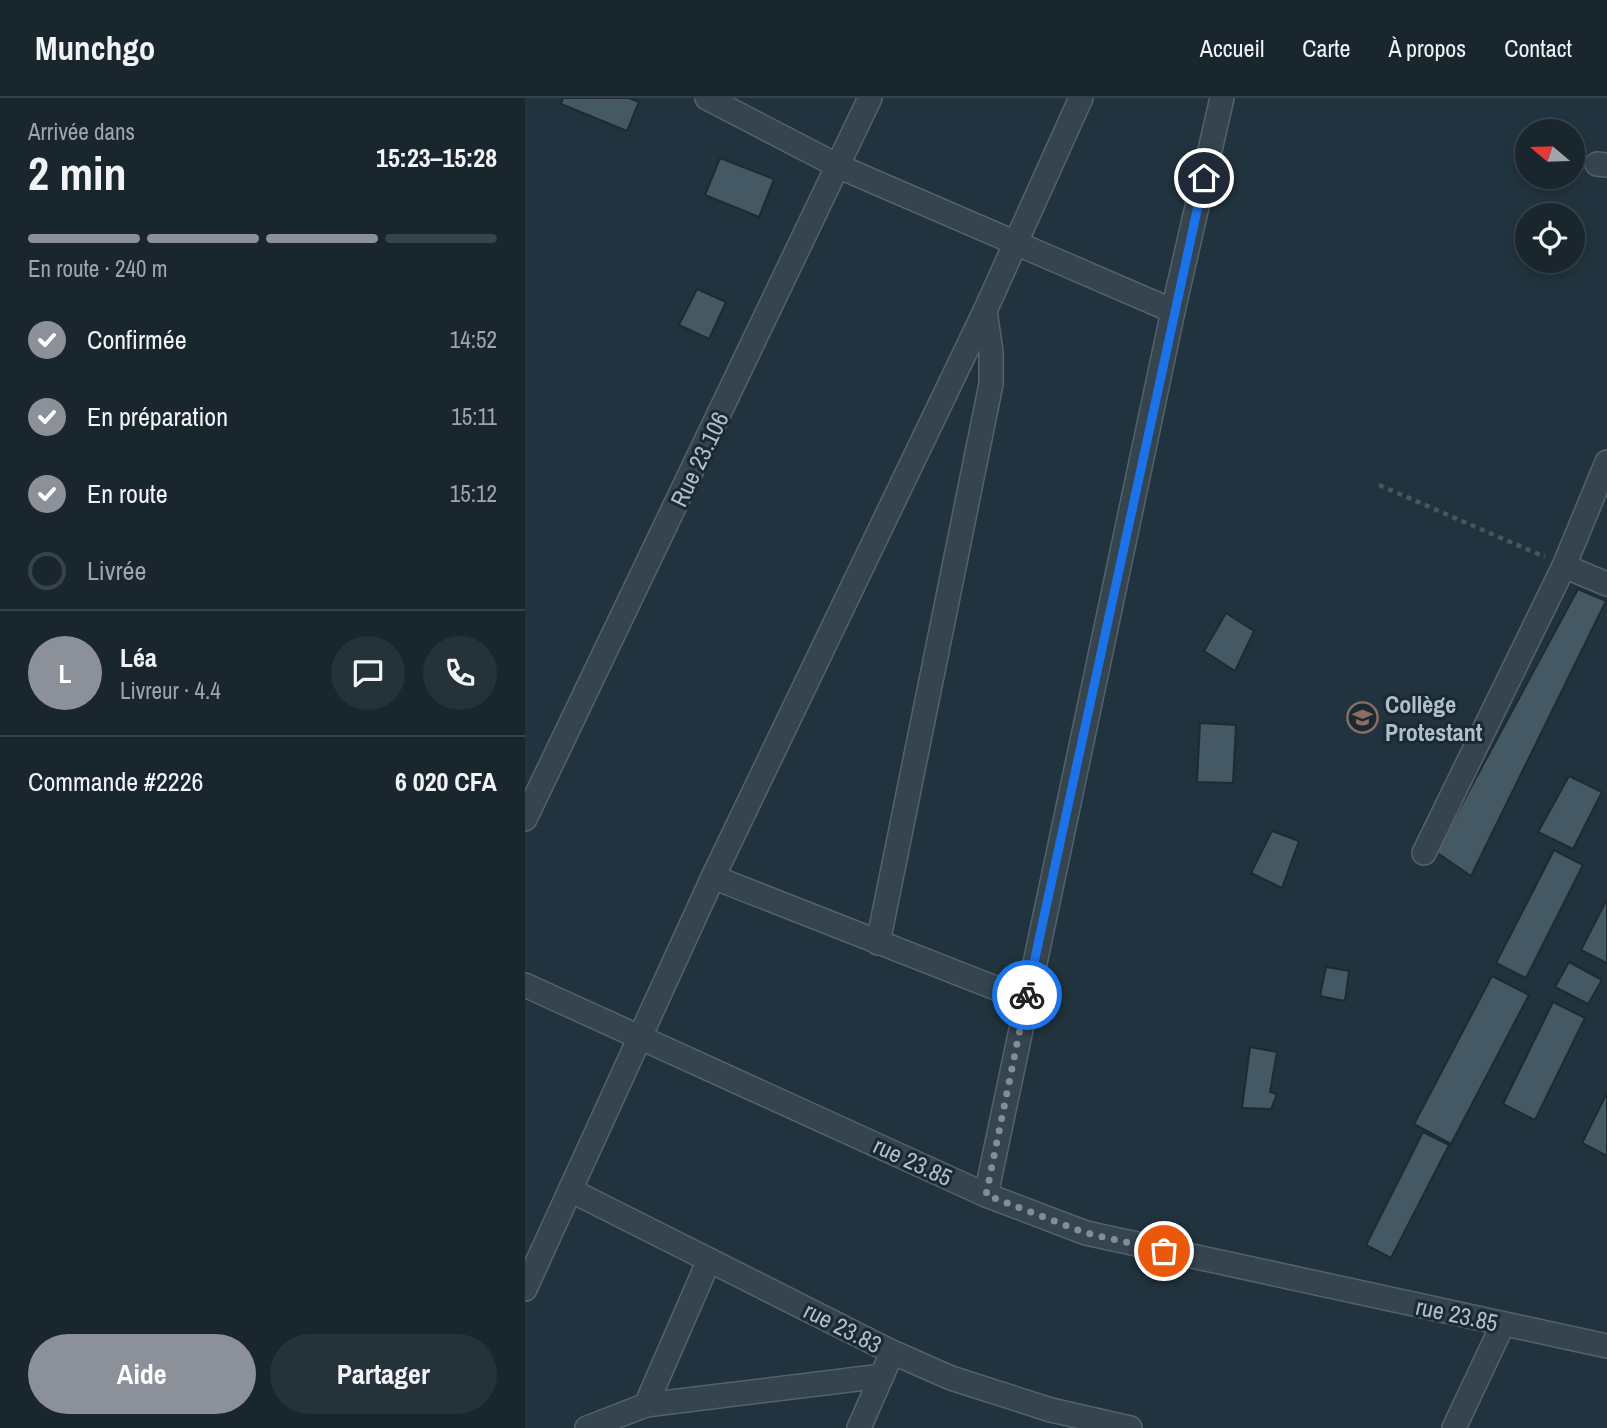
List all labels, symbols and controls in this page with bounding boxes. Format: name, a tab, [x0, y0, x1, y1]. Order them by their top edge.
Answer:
text: Munchgo	[35, 26, 155, 70]
text: Accueil	[1200, 32, 1264, 64]
text: Carte	[1302, 32, 1350, 64]
text: À propos	[1388, 32, 1466, 64]
text: Contact	[1504, 32, 1572, 64]
text: Arrivée dans	[28, 116, 135, 147]
north arrow	[1515, 119, 1585, 189]
map controls	[1515, 119, 1585, 273]
text: 15:23–15:28	[376, 140, 497, 175]
text: 2 min	[28, 142, 127, 204]
pin	[1174, 148, 1234, 208]
icon: home	[1185, 159, 1223, 197]
button: locate	[1515, 203, 1585, 273]
text: En route · 240 m	[28, 253, 167, 284]
icon: check	[28, 321, 66, 359]
text: Confirmée	[87, 322, 187, 357]
text: 14:52	[450, 324, 497, 355]
icon: check	[28, 398, 66, 436]
text: En préparation	[87, 399, 228, 434]
text: 15:11	[451, 401, 497, 432]
street label: Rue 23.106	[662, 406, 736, 512]
icon: check	[28, 475, 66, 513]
text: En route	[87, 476, 168, 511]
text: 15:12	[450, 478, 497, 509]
text: Livrée	[87, 553, 146, 588]
button: chat	[331, 636, 405, 710]
button: phone	[423, 636, 497, 710]
text: Léa	[120, 640, 157, 675]
text: L	[58, 656, 72, 691]
text: Livreur · 4.4	[120, 675, 221, 706]
place label: Collège Protestant	[1385, 688, 1483, 748]
school or university icon: Collège Protestant	[1345, 701, 1379, 735]
text: Commande #2226	[28, 764, 203, 799]
text: 6 020 CFA	[395, 764, 497, 799]
courier	[992, 960, 1062, 1030]
icon: bike	[1008, 976, 1046, 1014]
street label: rue 23.85	[869, 1129, 957, 1193]
pin	[1134, 1221, 1194, 1281]
icon: bag	[1145, 1232, 1183, 1270]
street label: rue 23.85	[1413, 1290, 1501, 1338]
street label: rue 23.83	[799, 1294, 887, 1360]
button: Aide	[28, 1334, 256, 1414]
button: Partager	[270, 1334, 497, 1414]

